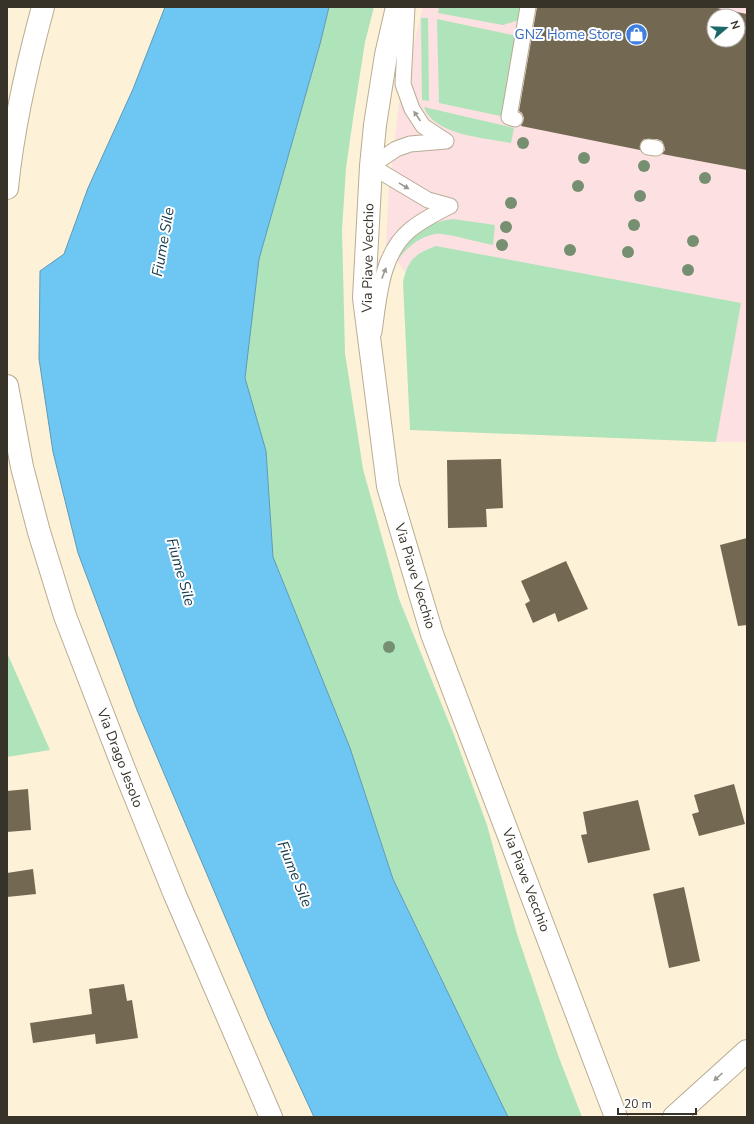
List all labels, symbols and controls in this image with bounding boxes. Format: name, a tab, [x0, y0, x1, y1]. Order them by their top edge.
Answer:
north arrow	[706, 8, 746, 48]
text: N	[727, 19, 743, 31]
shop icon: GNZ Home Store	[624, 21, 650, 47]
place label: GNZ Home Store	[515, 25, 622, 44]
one-way arrow	[413, 111, 421, 121]
one-way arrow	[398, 183, 410, 190]
street label: Via Piave Vecchio	[358, 203, 378, 314]
water label: Fiume Sile	[147, 206, 179, 278]
one-way arrow	[382, 266, 388, 278]
street label: Via Piave Vecchio	[390, 520, 440, 631]
water label: Fiume Sile	[162, 536, 200, 608]
street label: Via Drago Jesolo	[92, 705, 148, 810]
street label: Via Piave Vecchio	[497, 824, 555, 935]
water label: Fiume Sile	[273, 838, 317, 910]
one-way arrow	[713, 1073, 723, 1082]
scale bar	[618, 1090, 696, 1116]
text: 20 m	[624, 1096, 652, 1112]

